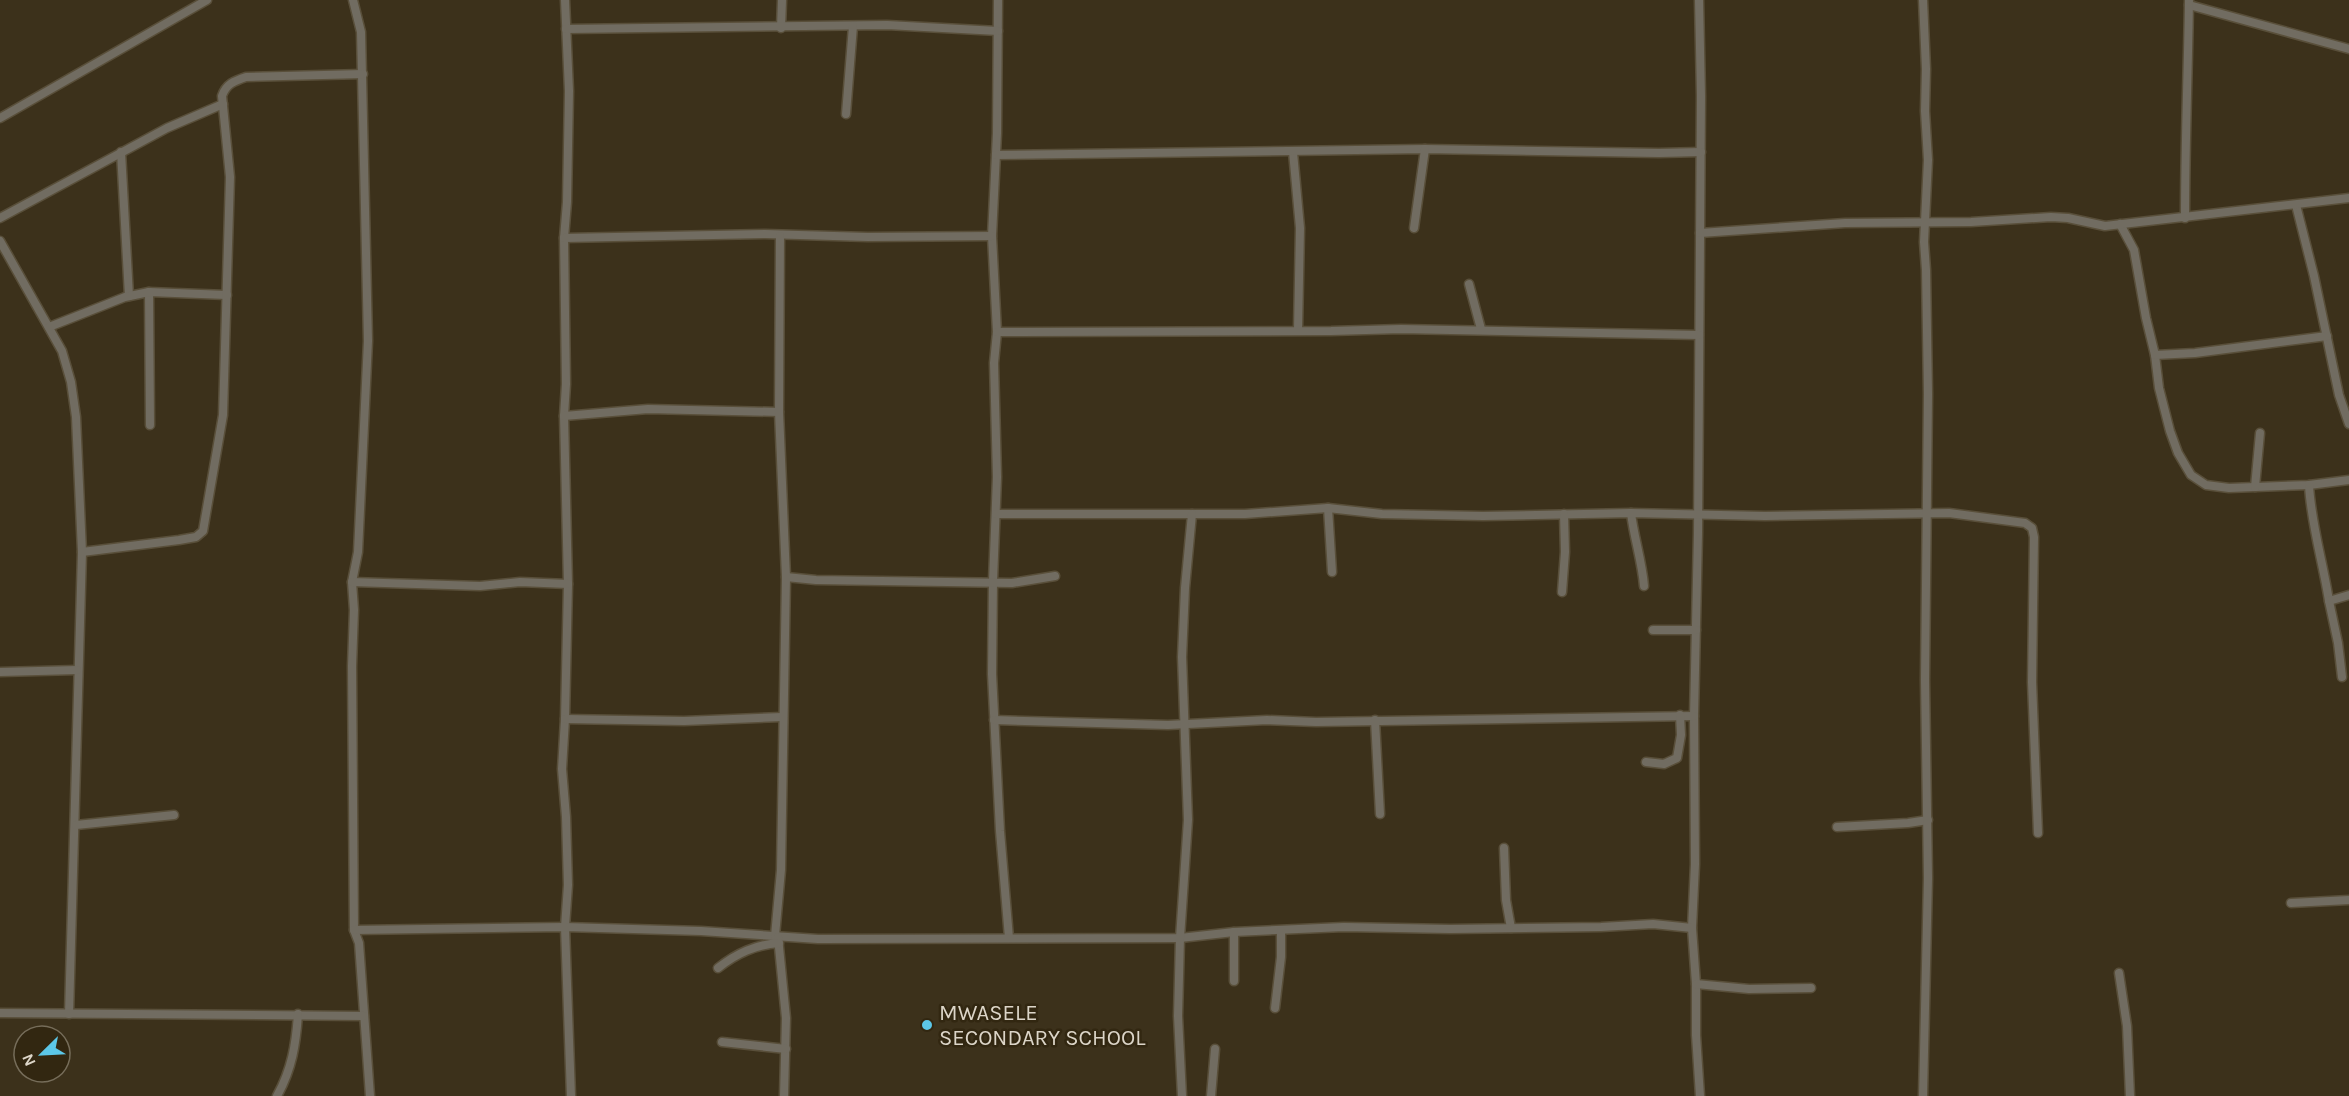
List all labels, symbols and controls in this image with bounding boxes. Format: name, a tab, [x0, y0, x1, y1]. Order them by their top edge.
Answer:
place label: MWASELE SECONDARY SCHOOL	[939, 1000, 1146, 1051]
marker: MWASELE SECONDARY SCHOOL	[920, 1018, 934, 1032]
north arrow	[12, 1024, 72, 1084]
text: N	[18, 1051, 40, 1069]

